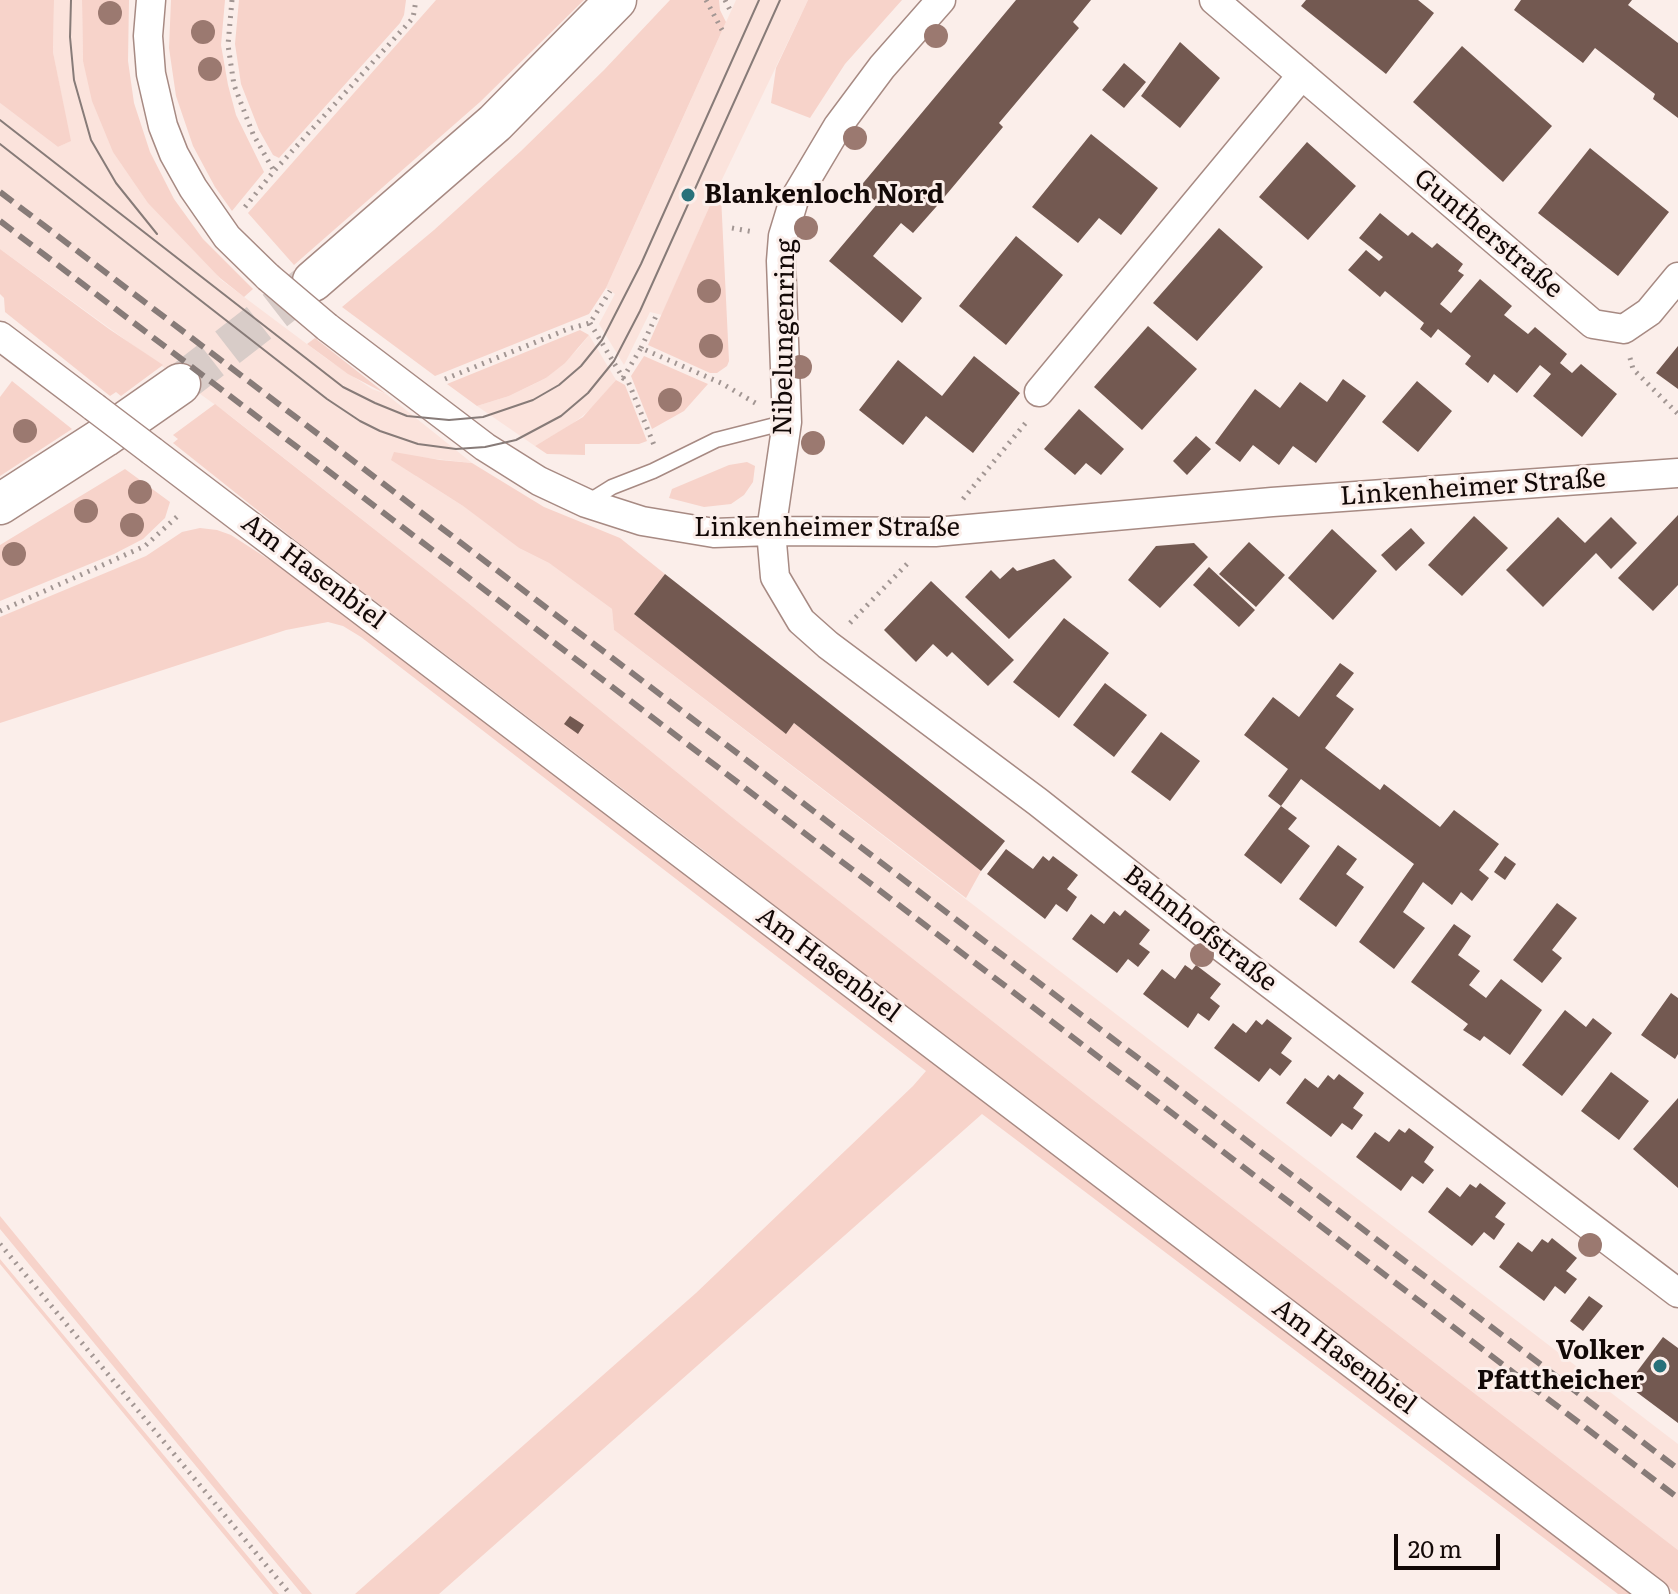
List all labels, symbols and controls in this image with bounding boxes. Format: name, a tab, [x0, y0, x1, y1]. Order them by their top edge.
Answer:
street label: Guntherstraße	[1407, 163, 1569, 305]
place label: Blankenloch Nord	[704, 179, 944, 211]
marker: Blankenloch Nord	[679, 186, 697, 204]
street label: Nibelungenring	[768, 238, 802, 436]
street label: Linkenheimer Straße	[1339, 463, 1607, 513]
street label: Am Hasenbiel	[235, 508, 391, 636]
street label: Linkenheimer Straße	[694, 512, 960, 544]
street label: Bahnhofstraße	[1117, 859, 1283, 999]
street label: Am Hasenbiel	[750, 901, 906, 1029]
street label: Am Hasenbiel	[1266, 1293, 1422, 1421]
place label: Volker Pfattheicher	[1477, 1335, 1644, 1396]
marker: Volker Pfattheicher	[1651, 1357, 1669, 1375]
scale bar	[1398, 1518, 1504, 1568]
text: 20 m	[1408, 1530, 1462, 1565]

